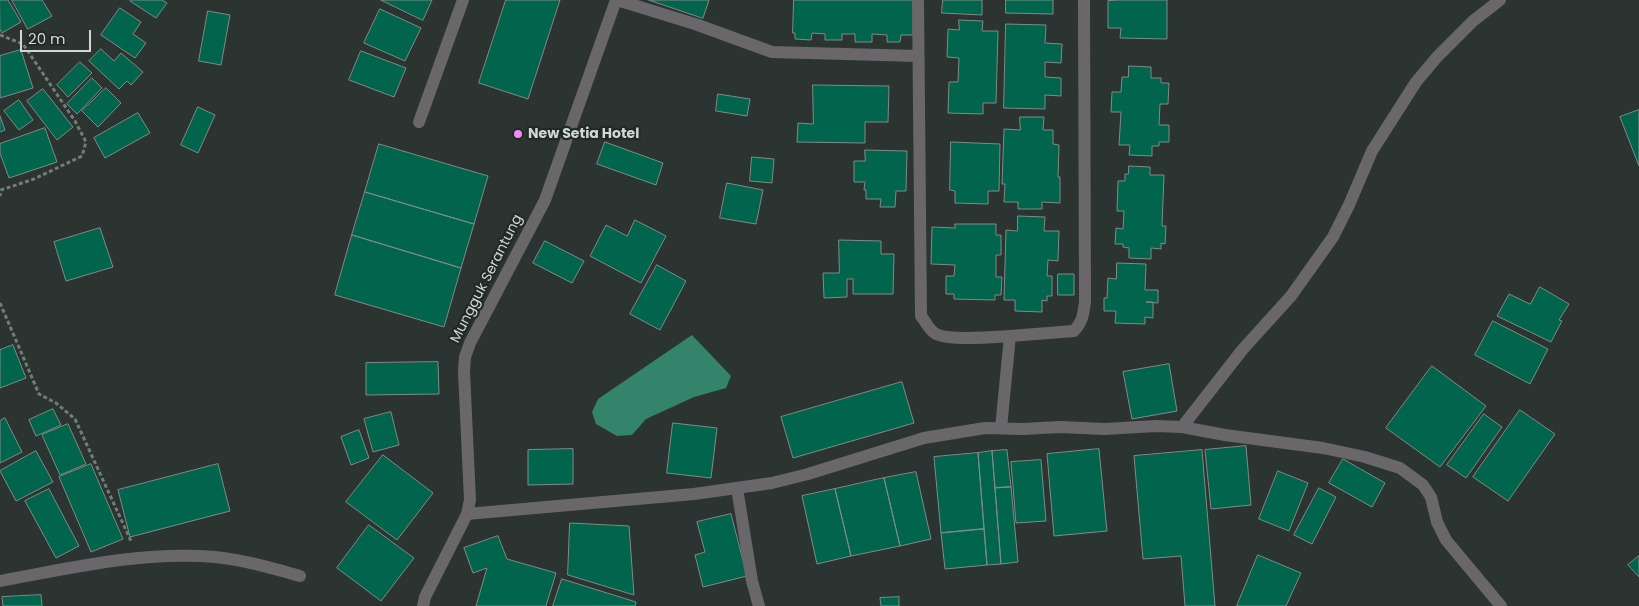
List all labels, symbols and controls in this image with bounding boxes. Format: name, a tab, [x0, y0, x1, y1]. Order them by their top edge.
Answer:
scale bar	[22, 20, 94, 52]
text: 20 m	[28, 28, 66, 49]
place label: New Setia Hotel	[528, 126, 639, 142]
marker: New Setia Hotel	[512, 128, 524, 140]
street label: Mungguk Serantung	[447, 212, 527, 346]

